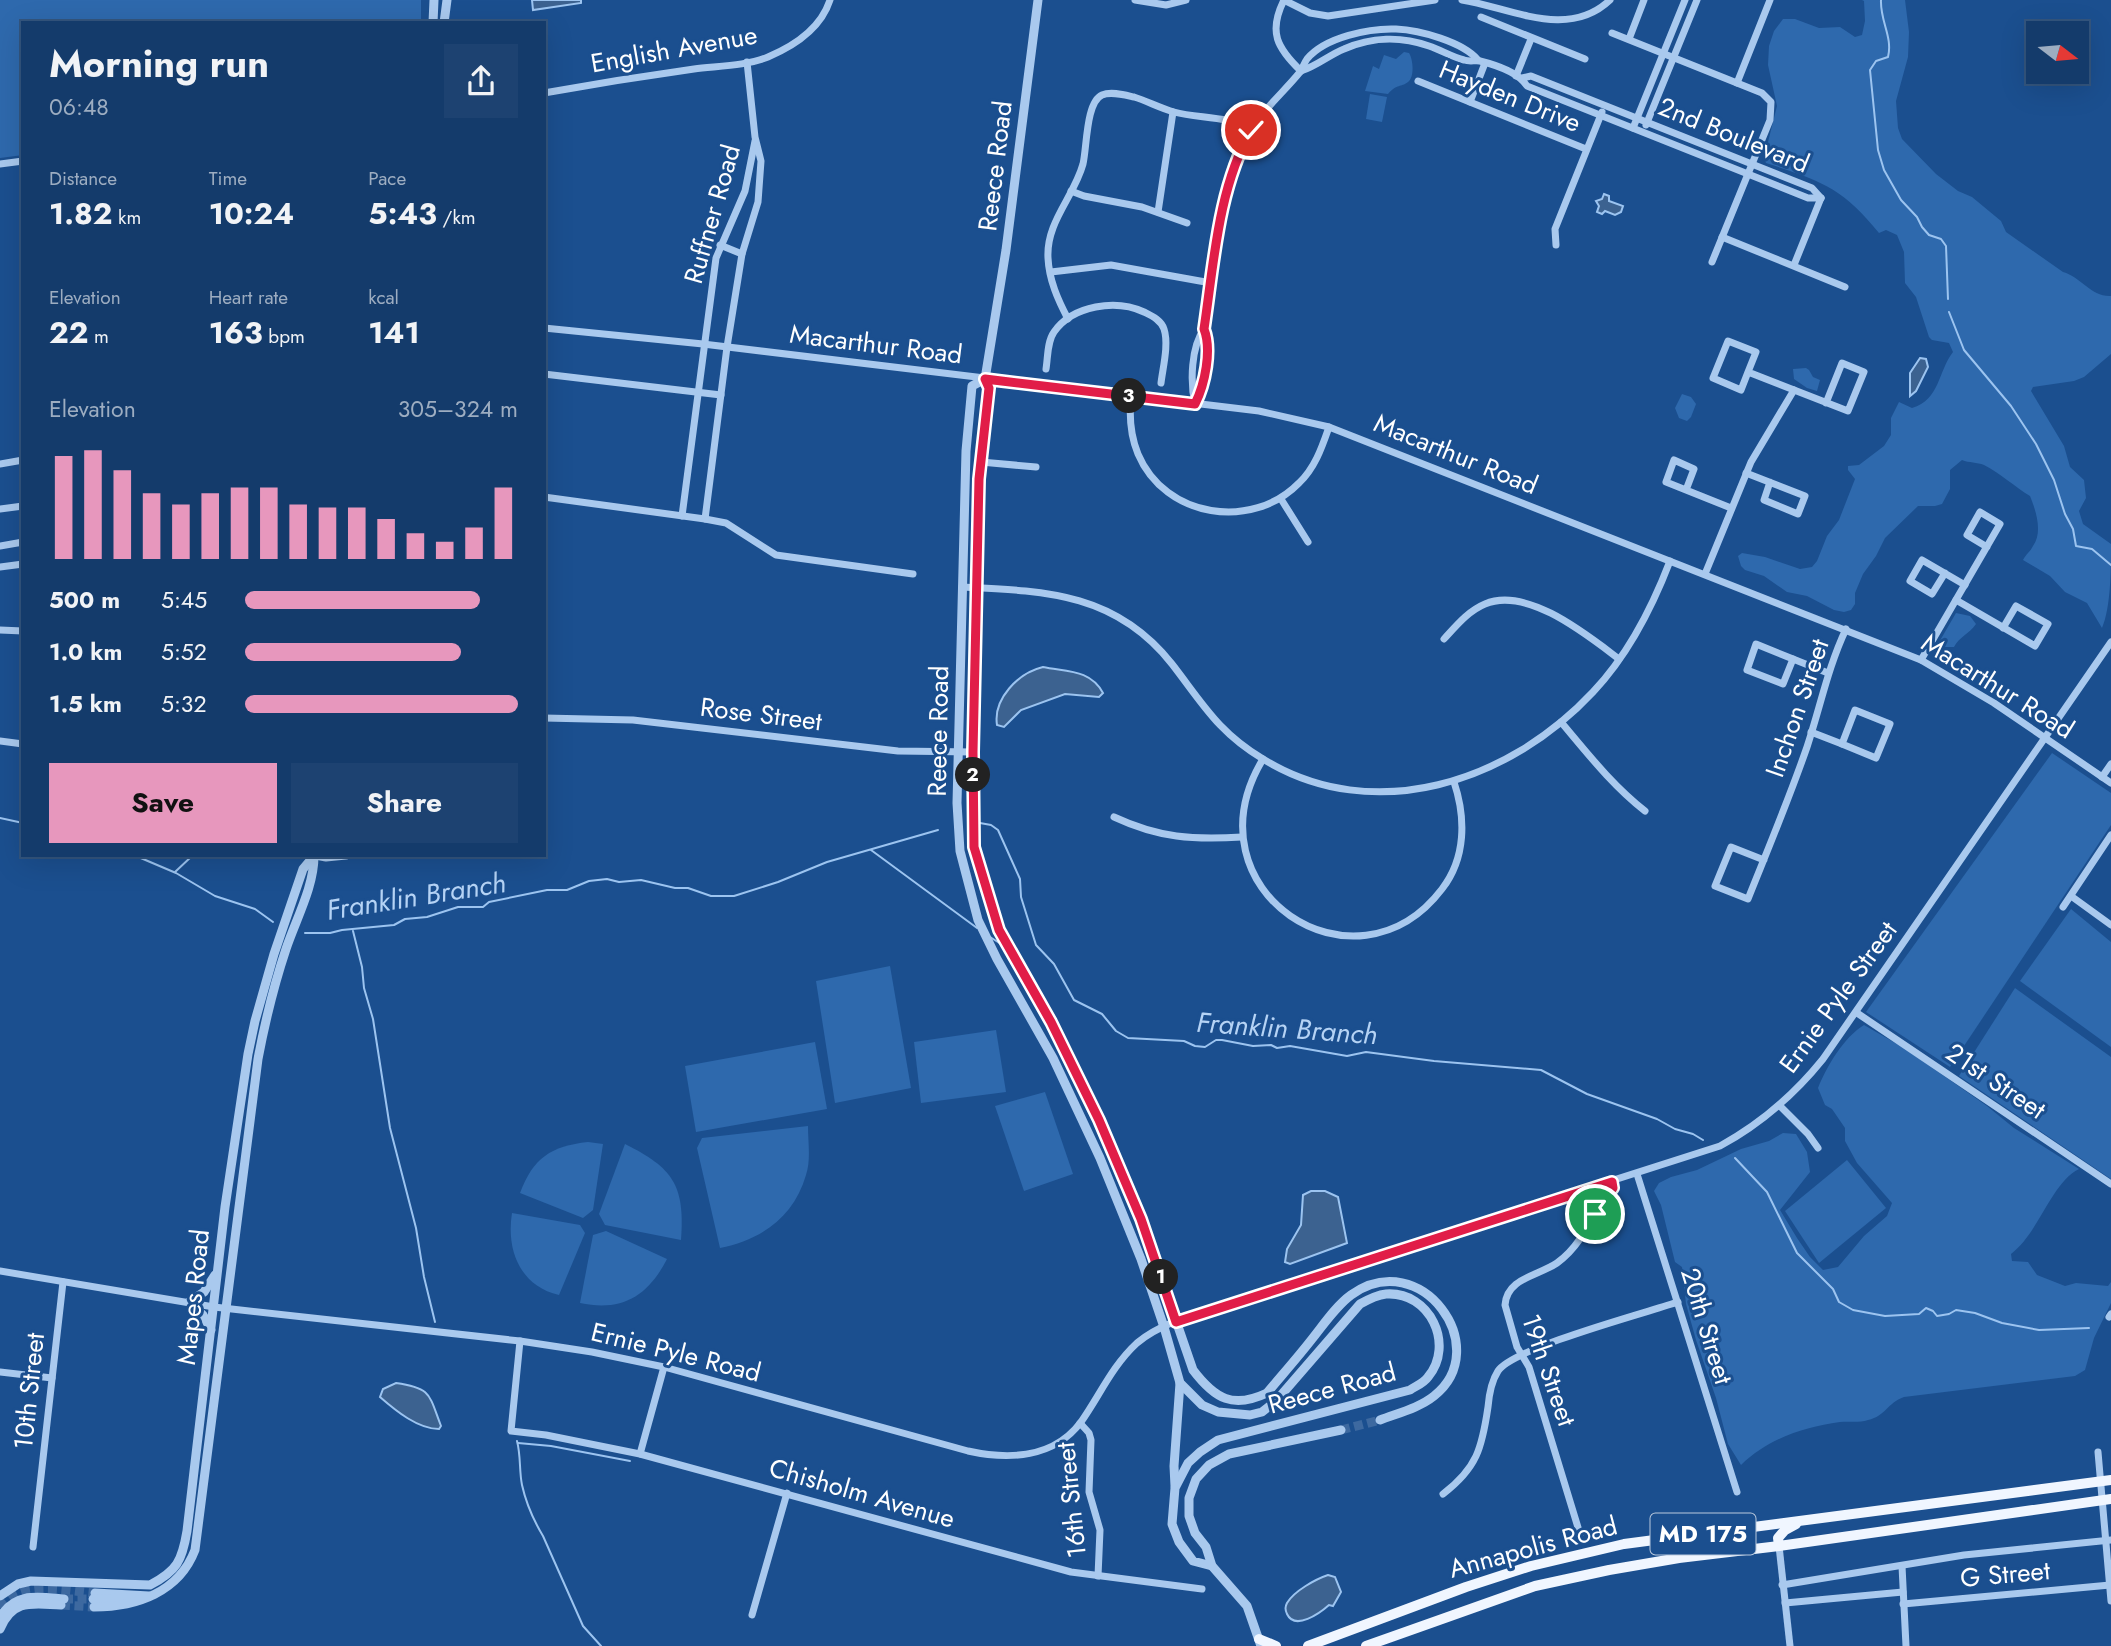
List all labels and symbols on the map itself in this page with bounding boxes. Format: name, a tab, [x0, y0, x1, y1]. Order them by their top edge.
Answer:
street label: English Avenue	[588, 16, 760, 82]
north arrow	[2026, 21, 2090, 84]
street label: Hayden Drive	[1433, 50, 1587, 142]
street label: 2nd Boulevard	[1653, 87, 1815, 183]
street label: Reece Road	[968, 99, 1022, 233]
pin	[1221, 100, 1281, 160]
street label: Ruffner Road	[674, 140, 750, 288]
street label: Macarthur Road	[787, 315, 965, 373]
pin: 3	[1112, 378, 1146, 414]
street label: Macarthur Road	[1368, 404, 1544, 504]
street label: Macarthur Road	[1914, 624, 2082, 748]
street label: Inchon Street	[1756, 633, 1839, 782]
street label: Reece Road	[918, 665, 958, 797]
street label: Rose Street	[698, 688, 825, 740]
pin: 2	[956, 758, 990, 792]
water label: Franklin Branch	[323, 862, 509, 931]
street label: Ernie Pyle Street	[1770, 913, 1907, 1081]
water label: Franklin Branch	[1195, 1002, 1379, 1055]
street label: 21st Street	[1939, 1034, 2054, 1129]
pin	[1565, 1184, 1625, 1244]
street label: Mapes Road	[167, 1227, 219, 1367]
pin: 1	[1144, 1260, 1178, 1294]
street label: 20th Street	[1671, 1263, 1743, 1390]
street label: 19th Street	[1512, 1309, 1586, 1432]
street label: Ernie Pyle Road	[587, 1313, 765, 1391]
street label: 10th Street	[4, 1330, 54, 1451]
street label: Reece Road	[1264, 1353, 1400, 1423]
street label: 16th Street	[1046, 1439, 1096, 1560]
street label: Chisholm Avenue	[765, 1448, 959, 1538]
street label: Annapolis Road	[1444, 1506, 1622, 1588]
road number: MD 175	[1650, 1514, 1756, 1554]
street label: G Street	[1959, 1551, 2052, 1597]

